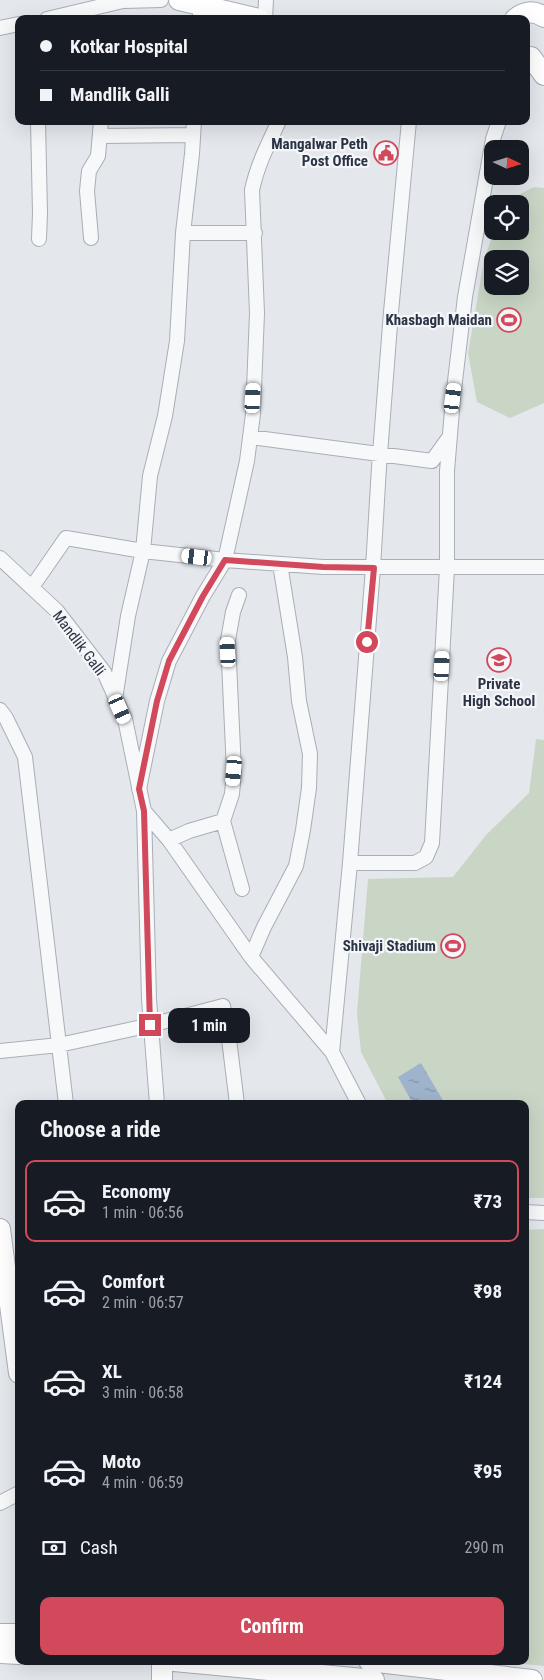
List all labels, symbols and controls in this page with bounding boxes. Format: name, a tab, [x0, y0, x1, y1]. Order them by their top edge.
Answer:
text: Kotkar Hospital	[70, 35, 188, 58]
text: Mandlik Galli	[70, 83, 170, 106]
place label: Mangalwar Peth Post Office	[271, 135, 368, 170]
public building icon: Mangalwar Peth Post Office	[373, 140, 399, 166]
north arrow	[484, 140, 529, 185]
map controls	[484, 140, 529, 295]
button: locate	[484, 195, 529, 240]
button: layers	[484, 250, 529, 295]
sports icon: Khasbagh Maidan	[496, 307, 522, 333]
place label: Khasbagh Maidan	[385, 311, 492, 329]
car	[443, 382, 462, 414]
car	[244, 383, 261, 413]
car	[181, 548, 212, 566]
street label: Mandlik Galli	[49, 607, 109, 679]
route start	[356, 631, 378, 653]
car	[219, 637, 236, 667]
school or university icon: Private High School	[486, 647, 512, 673]
car	[433, 651, 450, 681]
place label: Private High School	[463, 675, 535, 710]
car	[107, 692, 132, 726]
car	[225, 755, 242, 787]
sports icon: Shivaji Stadium	[440, 933, 466, 959]
place label: Shivaji Stadium	[343, 937, 436, 955]
callout: 1 min	[168, 1008, 250, 1042]
route end	[139, 1014, 161, 1036]
text: 1 min	[191, 1016, 227, 1035]
text: Choose a ride	[40, 1117, 161, 1142]
icon: car	[42, 1179, 87, 1224]
text: Economy	[102, 1180, 171, 1203]
text: ₹73	[474, 1190, 502, 1213]
text: 1 min · 06:56	[102, 1203, 184, 1222]
icon: car	[42, 1269, 87, 1314]
text: Comfort	[102, 1270, 165, 1293]
text: ₹98	[474, 1280, 502, 1303]
text: 2 min · 06:57	[102, 1293, 184, 1312]
icon: car	[42, 1359, 87, 1404]
text: XL	[102, 1360, 122, 1383]
text: ₹124	[464, 1370, 502, 1393]
text: 3 min · 06:58	[102, 1383, 184, 1402]
icon: car	[42, 1449, 87, 1494]
text: Moto	[102, 1450, 141, 1473]
text: ₹95	[474, 1460, 502, 1483]
text: 4 min · 06:59	[102, 1473, 184, 1492]
icon: cash	[40, 1534, 68, 1562]
text: Cash	[80, 1536, 118, 1559]
text: 290 m	[465, 1538, 504, 1557]
button: Confirm	[40, 1597, 504, 1655]

